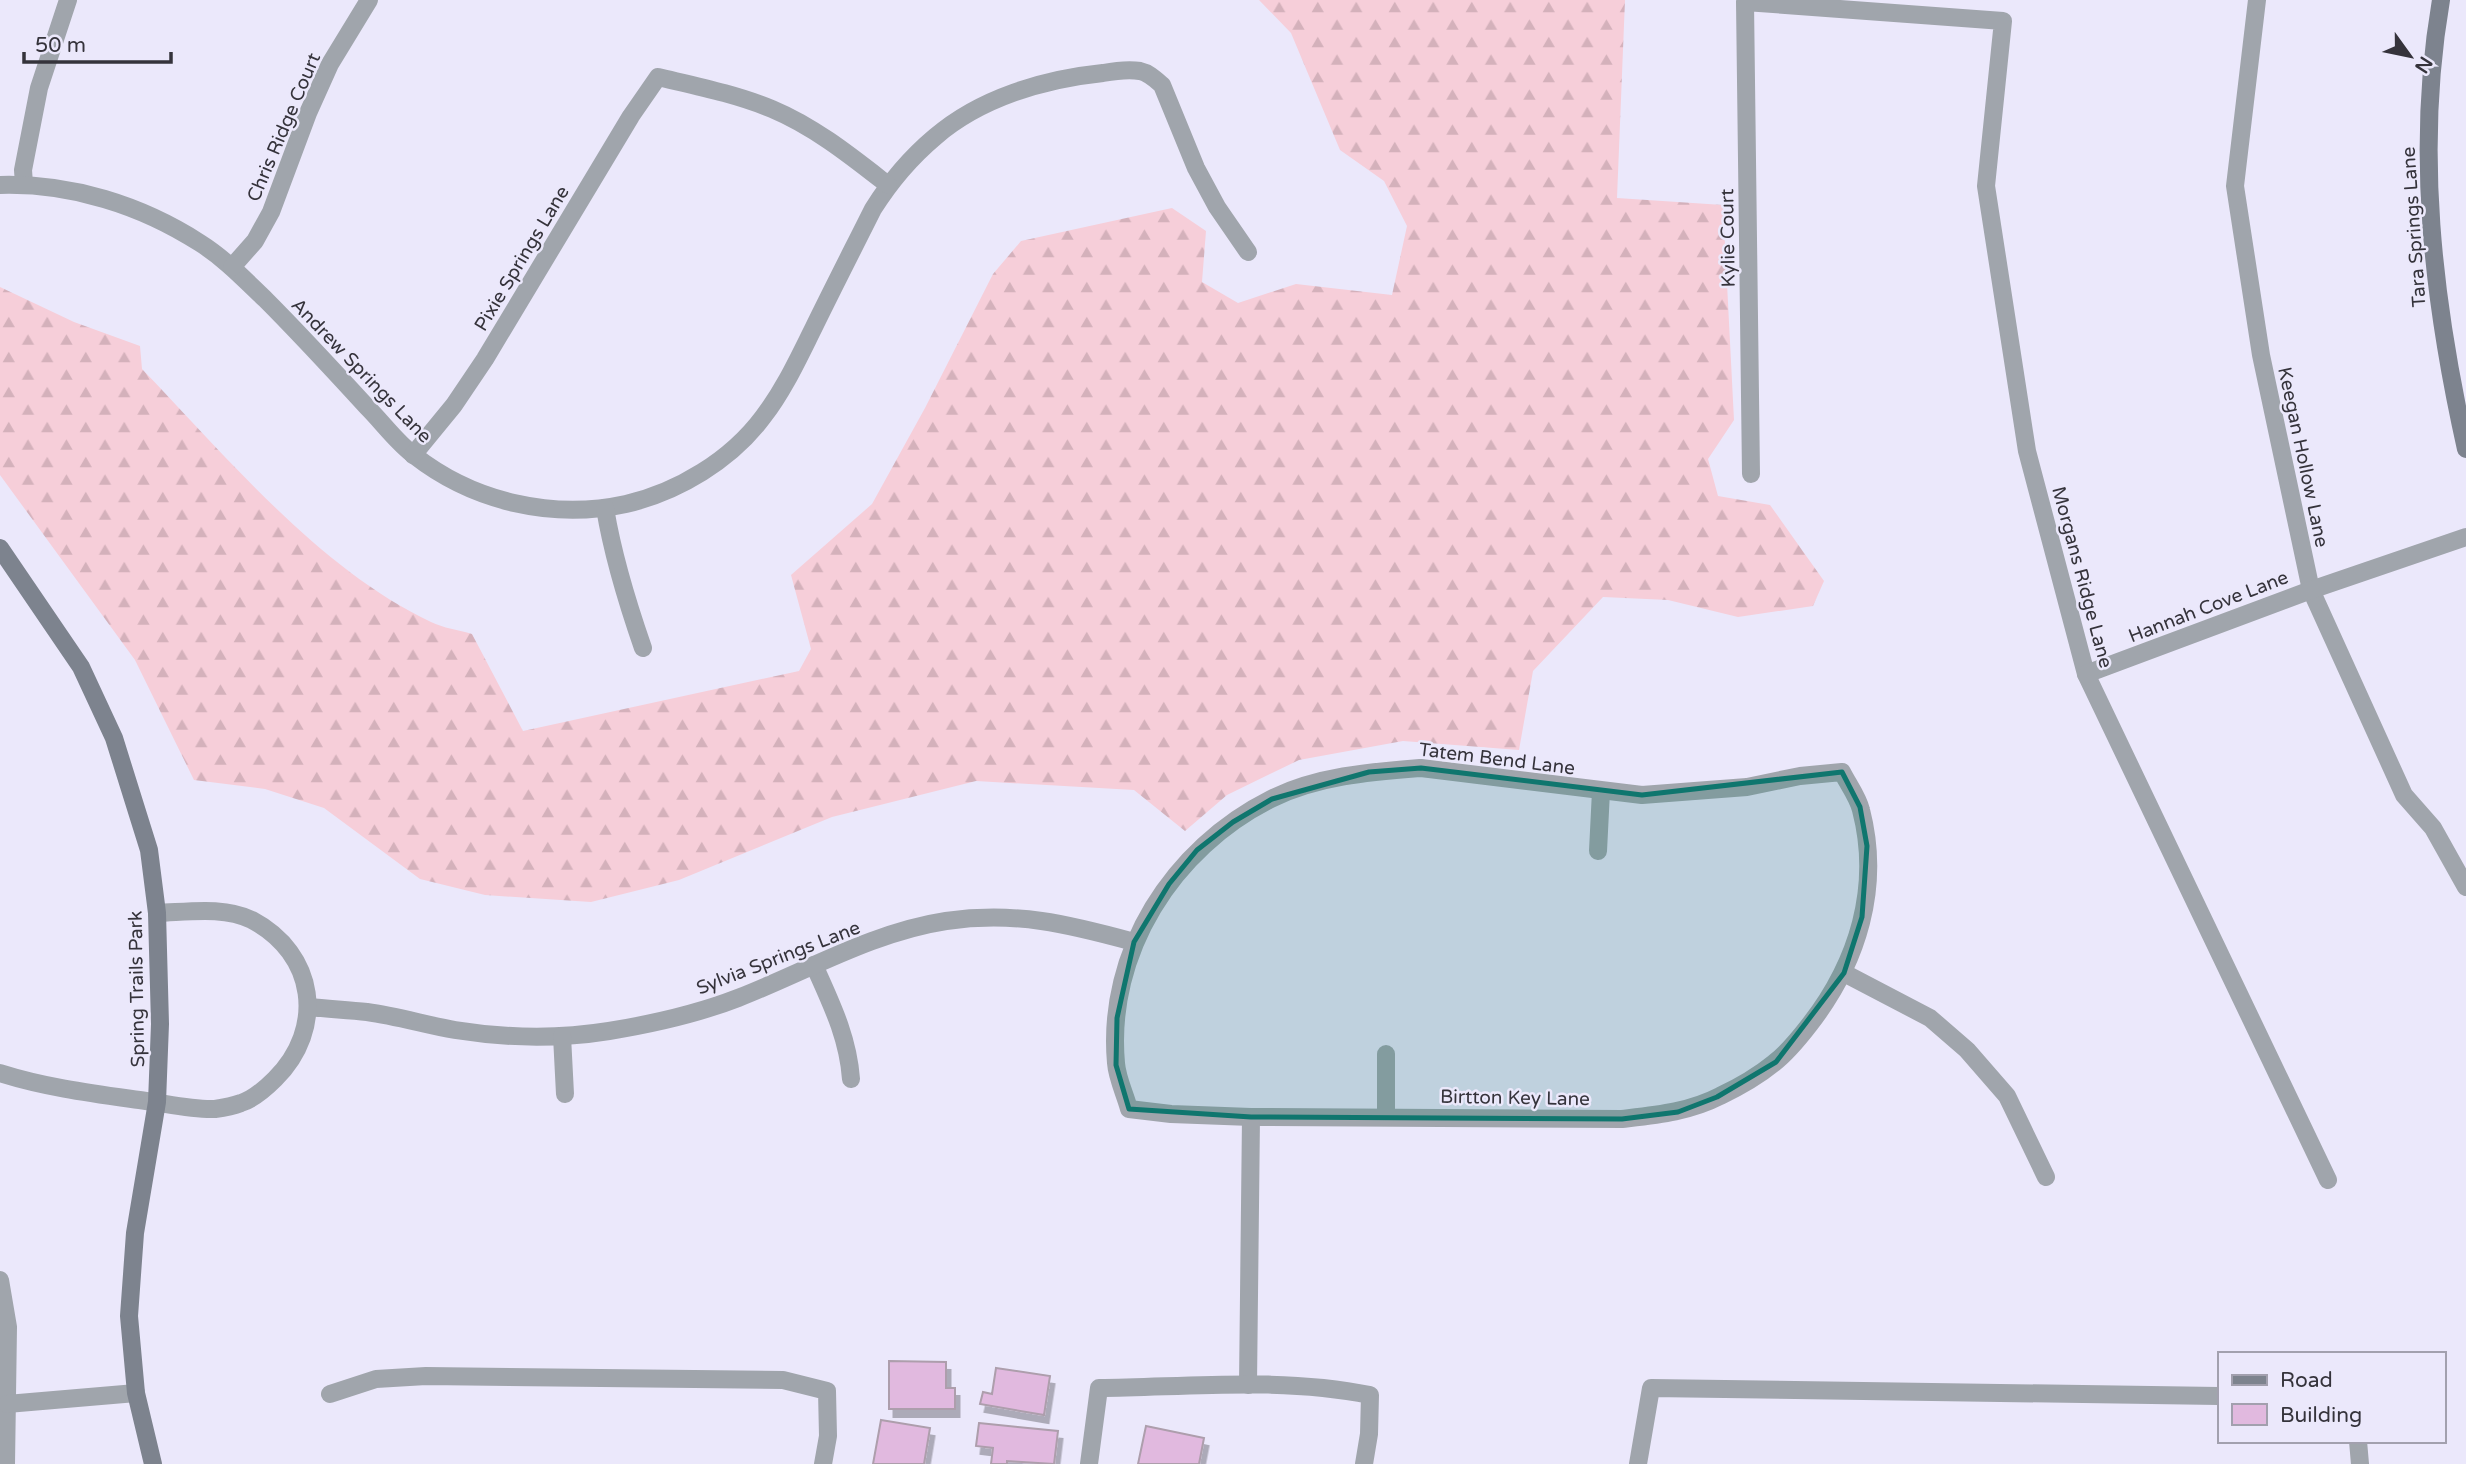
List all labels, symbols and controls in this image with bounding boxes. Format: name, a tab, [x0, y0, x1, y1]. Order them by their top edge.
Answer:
scale bar	[24, 21, 172, 65]
north arrow	[2375, 21, 2445, 91]
text: 50 m	[35, 33, 86, 58]
street label: Chris Ridge Court	[243, 50, 325, 205]
text: N	[2410, 52, 2437, 77]
street label: Tara Springs Lane	[2397, 146, 2431, 308]
street label: Pixie Springs Lane	[470, 182, 574, 335]
street label: Kylie Court	[1716, 188, 1740, 287]
street label: Andrew Springs Lane	[287, 294, 436, 448]
street label: Keegan Hollow Lane	[2273, 365, 2333, 549]
street label: Morgans Ridge Lane	[2047, 484, 2117, 670]
street label: Hannah Cove Lane	[2125, 566, 2291, 648]
street label: Tatem Bend Lane	[1418, 739, 1576, 779]
street label: Spring Trails Park	[125, 911, 149, 1067]
street label: Sylvia Springs Lane	[693, 917, 863, 999]
street label: Birtton Key Lane	[1440, 1086, 1590, 1110]
legend	[2218, 1352, 2445, 1443]
text: Road	[2280, 1368, 2333, 1393]
text: Building	[2280, 1403, 2362, 1428]

